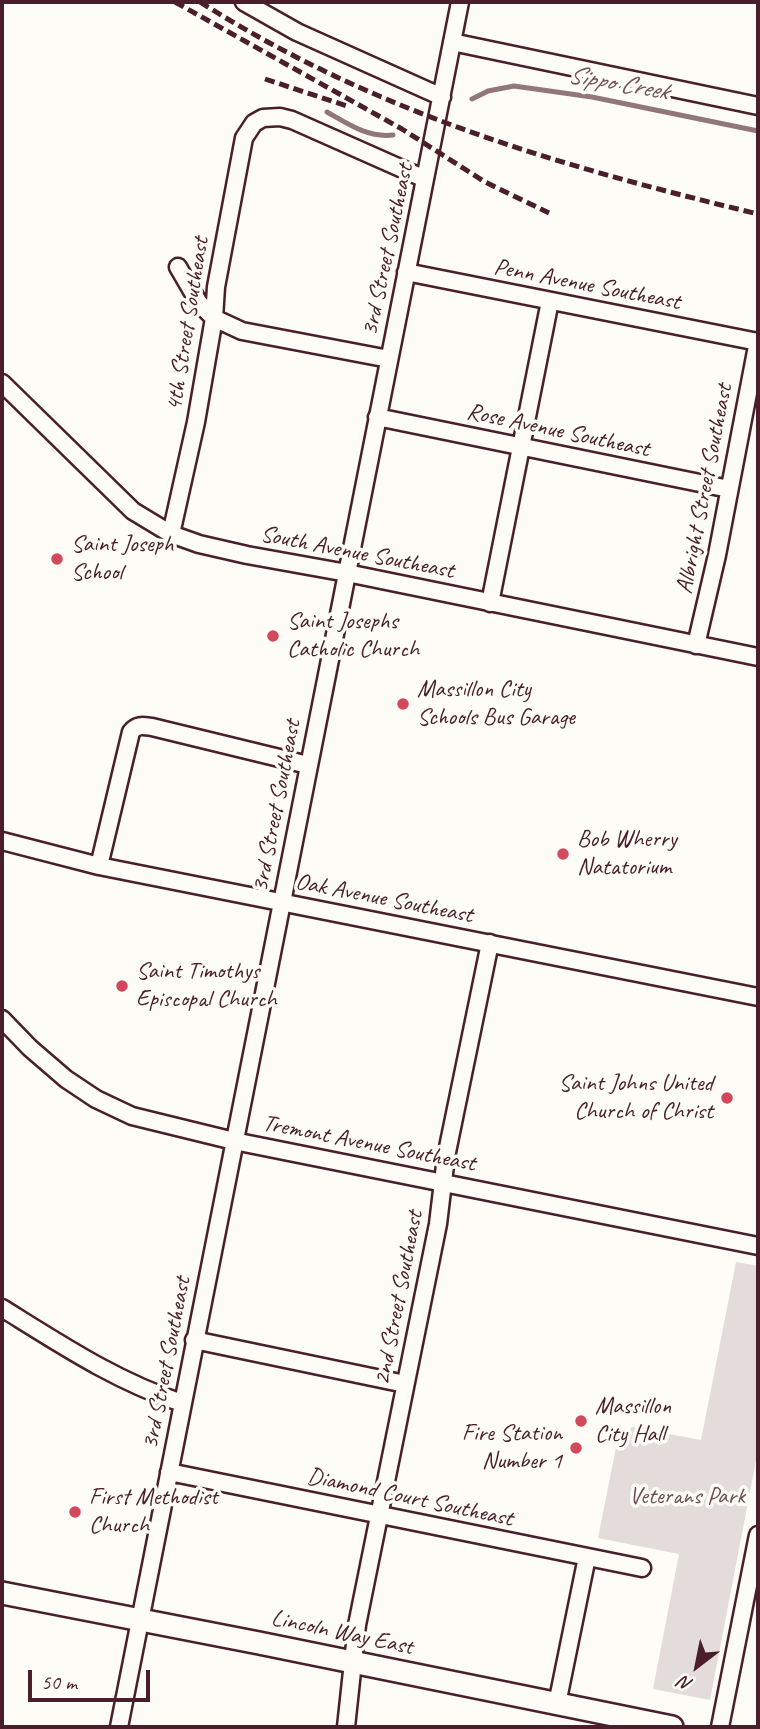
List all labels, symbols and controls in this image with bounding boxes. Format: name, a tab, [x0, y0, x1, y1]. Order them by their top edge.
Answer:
water label: Sippo Creek	[565, 60, 671, 108]
street label: 3rd Street Southeast	[356, 162, 420, 338]
street label: 4th Street Southeast	[160, 235, 216, 413]
street label: Penn Avenue Southeast	[492, 253, 682, 317]
street label: Albright Street Southeast	[671, 382, 739, 596]
street label: Rose Avenue Southeast	[464, 398, 652, 464]
street label: South Avenue Southeast	[258, 520, 456, 586]
place label: Saint Joseph School	[71, 531, 173, 587]
marker: Saint Joseph School	[49, 551, 65, 567]
place label: Saint Josephs Catholic Church	[287, 608, 419, 664]
marker: Saint Josephs Catholic Church	[265, 628, 281, 644]
place label: Massillon City Schools Bus Garage	[417, 676, 575, 732]
marker: Massillon City Schools Bus Garage	[395, 696, 411, 712]
street label: 3rd Street Southeast	[246, 717, 308, 895]
place label: Bob Wherry Natatorium	[577, 826, 677, 882]
marker: Bob Wherry Natatorium	[555, 846, 571, 862]
street label: Oak Avenue Southeast	[293, 868, 475, 930]
place label: Saint Timothys Episcopal Church	[136, 958, 277, 1014]
marker: Saint Timothys Episcopal Church	[114, 978, 130, 994]
place label: Saint Johns United Church of Christ	[559, 1070, 713, 1126]
marker: Saint Johns United Church of Christ	[719, 1090, 735, 1106]
street label: Tremont Avenue Southeast	[260, 1109, 478, 1179]
street label: 2nd Street Southeast	[368, 1208, 430, 1388]
street label: 3rd Street Southeast	[136, 1274, 198, 1452]
place label: Massillon City Hall	[595, 1393, 671, 1449]
marker: Massillon City Hall	[573, 1413, 589, 1429]
place label: Fire Station Number 1	[462, 1420, 562, 1476]
marker: Fire Station Number 1	[568, 1440, 584, 1456]
street label: Diamond Court Southeast	[305, 1462, 515, 1534]
park label: Veterans Park	[629, 1483, 745, 1511]
place label: First Methodist Church	[89, 1484, 218, 1540]
marker: First Methodist Church	[67, 1504, 83, 1520]
street label: Lincoln Way East	[269, 1604, 415, 1662]
north arrow	[662, 1631, 732, 1701]
scale bar	[32, 1656, 154, 1700]
text: 50 m	[41, 1669, 77, 1695]
text: N	[675, 1671, 697, 1697]

